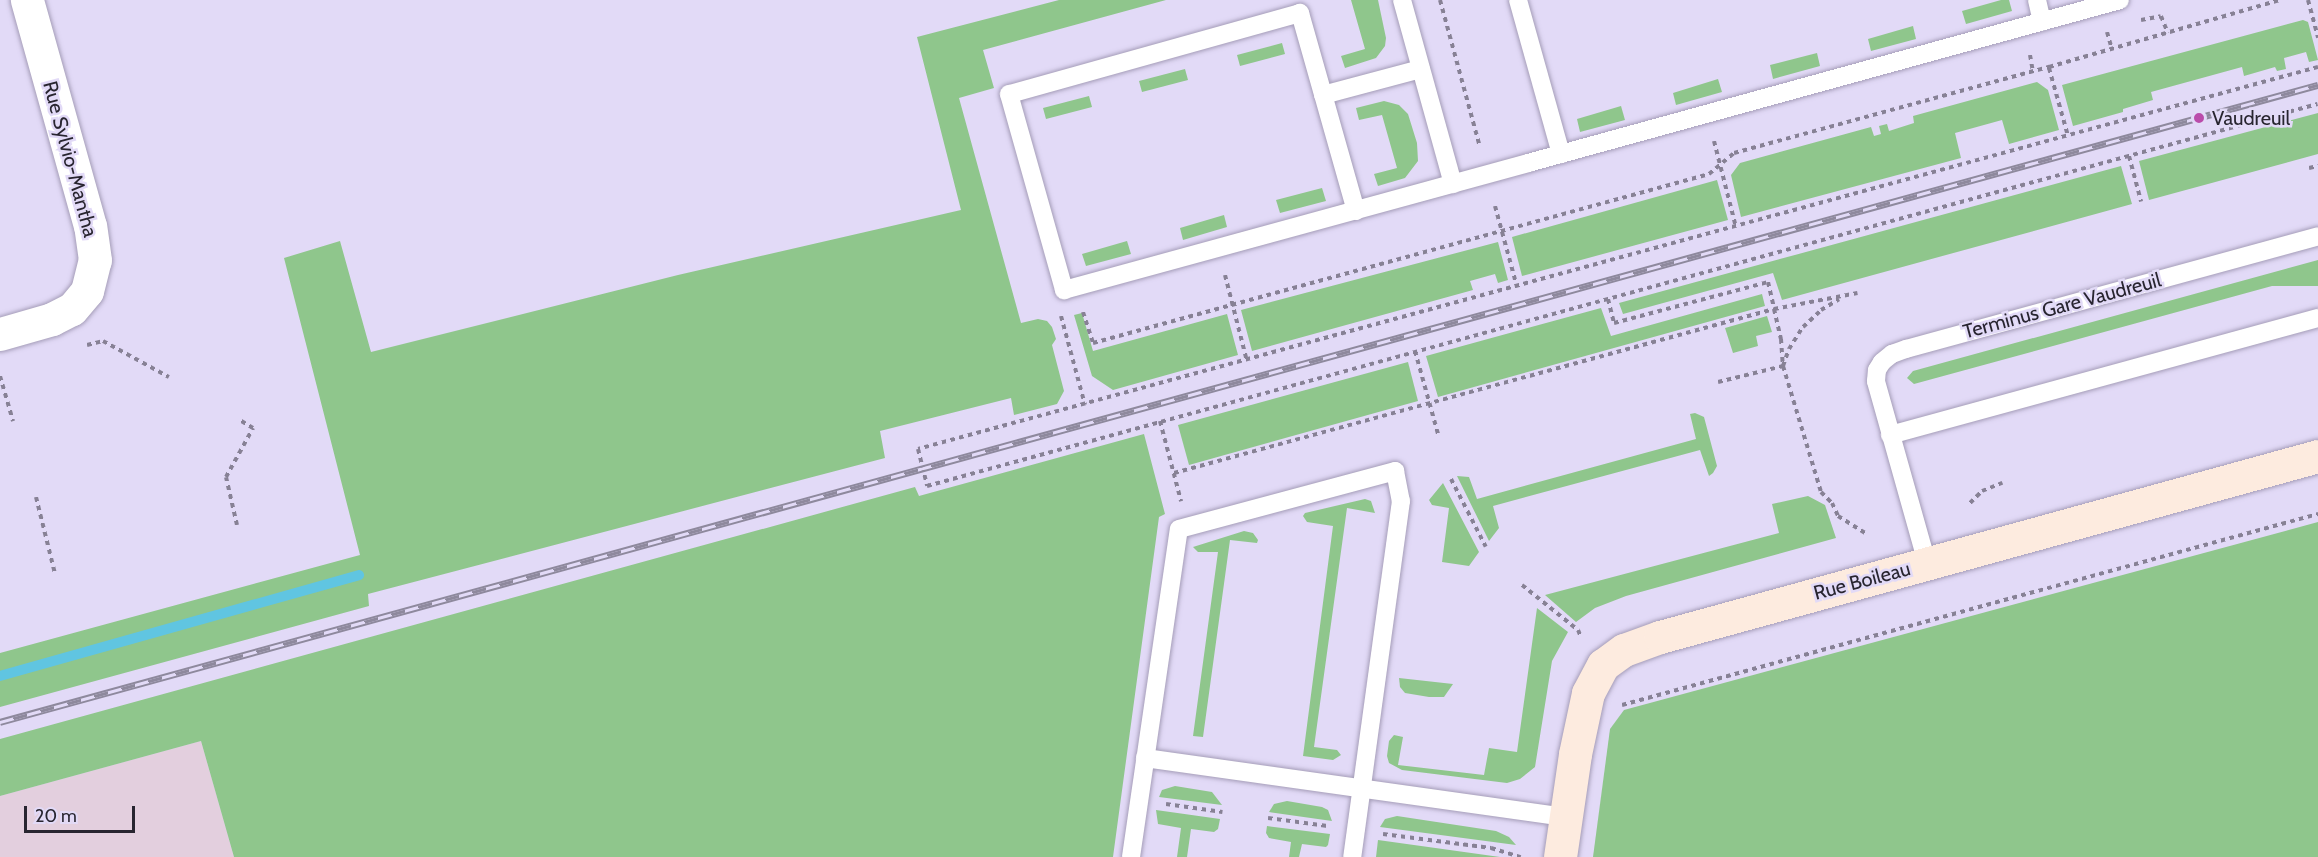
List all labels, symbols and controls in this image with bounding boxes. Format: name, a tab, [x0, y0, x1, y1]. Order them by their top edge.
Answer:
street label: Rue Sylvio-Mantha	[38, 78, 102, 240]
place label: Vaudreuil	[2212, 106, 2290, 130]
marker: Vaudreuil	[2190, 109, 2208, 127]
street label: Terminus Gare Vaudreuil	[1960, 268, 2164, 344]
street label: Rue Boileau	[1811, 557, 1913, 605]
scale bar	[27, 794, 138, 832]
text: 20 m	[35, 805, 77, 827]

